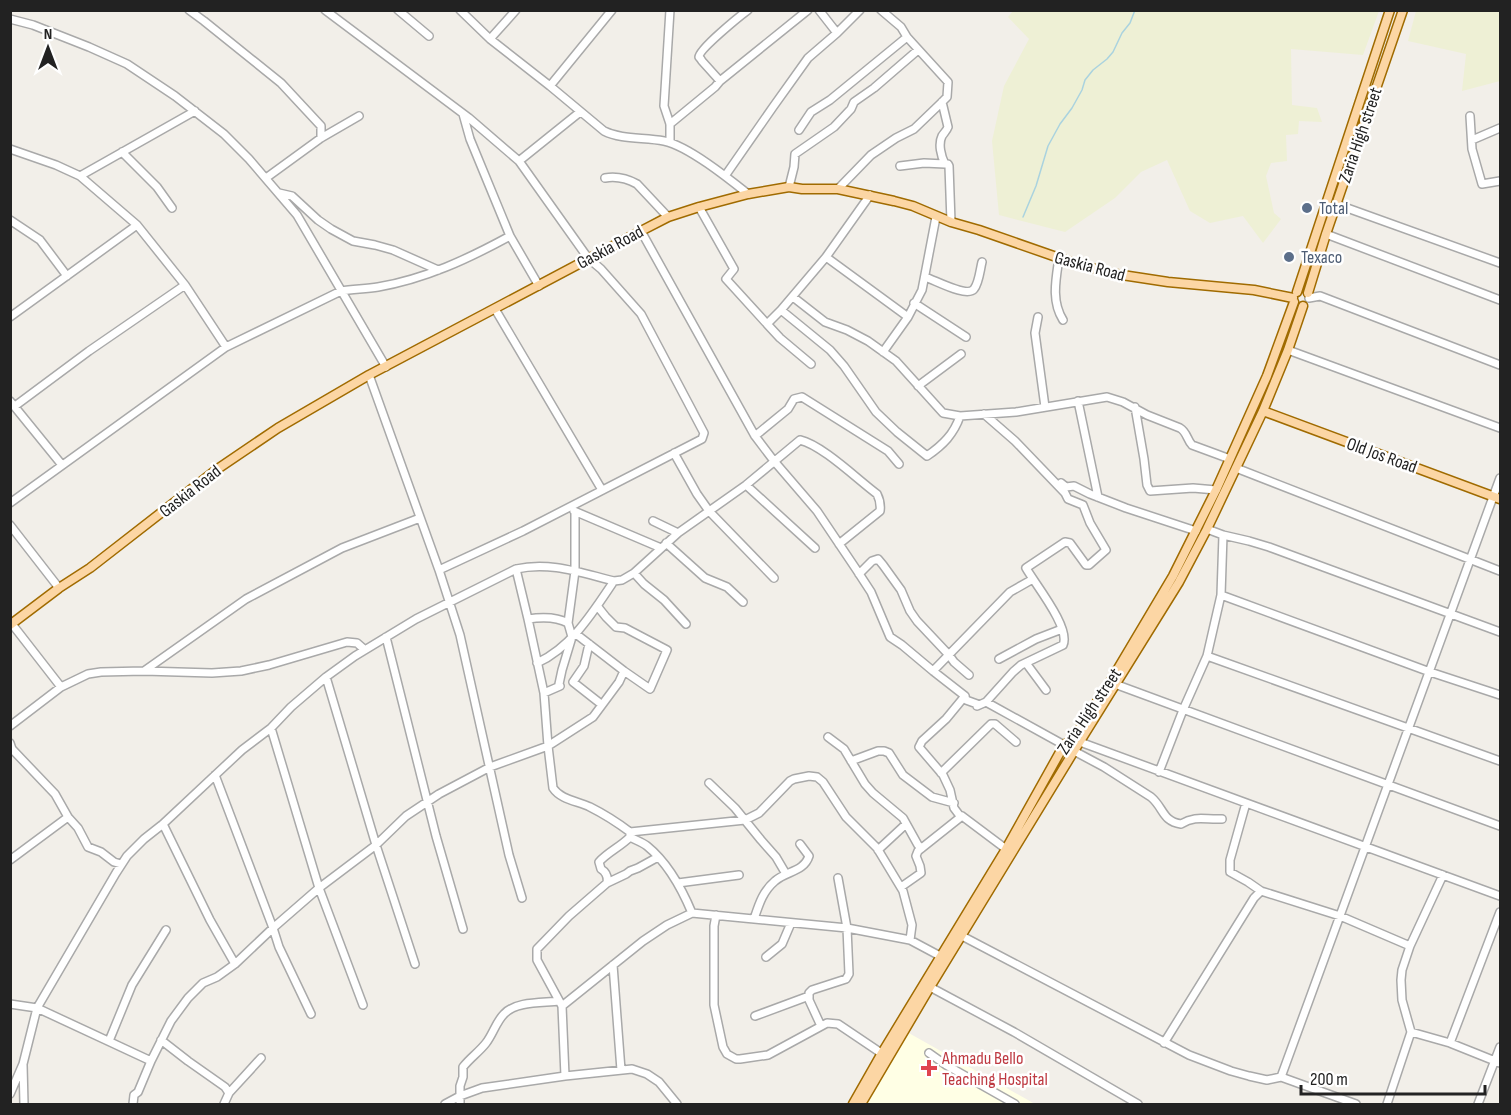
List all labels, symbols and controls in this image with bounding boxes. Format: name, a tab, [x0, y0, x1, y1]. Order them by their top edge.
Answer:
north arrow	[18, 18, 78, 78]
text: N	[44, 25, 52, 44]
street label: Zaria High street	[1334, 84, 1387, 186]
place label: Total	[1319, 198, 1348, 219]
marker: Total	[1300, 201, 1314, 215]
street label: Gaskia Road	[573, 221, 647, 274]
street label: Gaskia Road	[1052, 247, 1128, 286]
place label: Texaco	[1301, 247, 1342, 268]
marker: Texaco	[1282, 250, 1296, 264]
street label: Old Jos Road	[1344, 433, 1420, 478]
street label: Gaskia Road	[155, 461, 225, 522]
street label: Zaria High street	[1053, 664, 1126, 758]
place label: Ahmadu Bello Teaching Hospital	[941, 1048, 1048, 1090]
scale bar	[1301, 1058, 1486, 1096]
marker: Ahmadu Bello Teaching Hospital	[920, 1059, 938, 1077]
text: 200 m	[1310, 1069, 1348, 1090]

